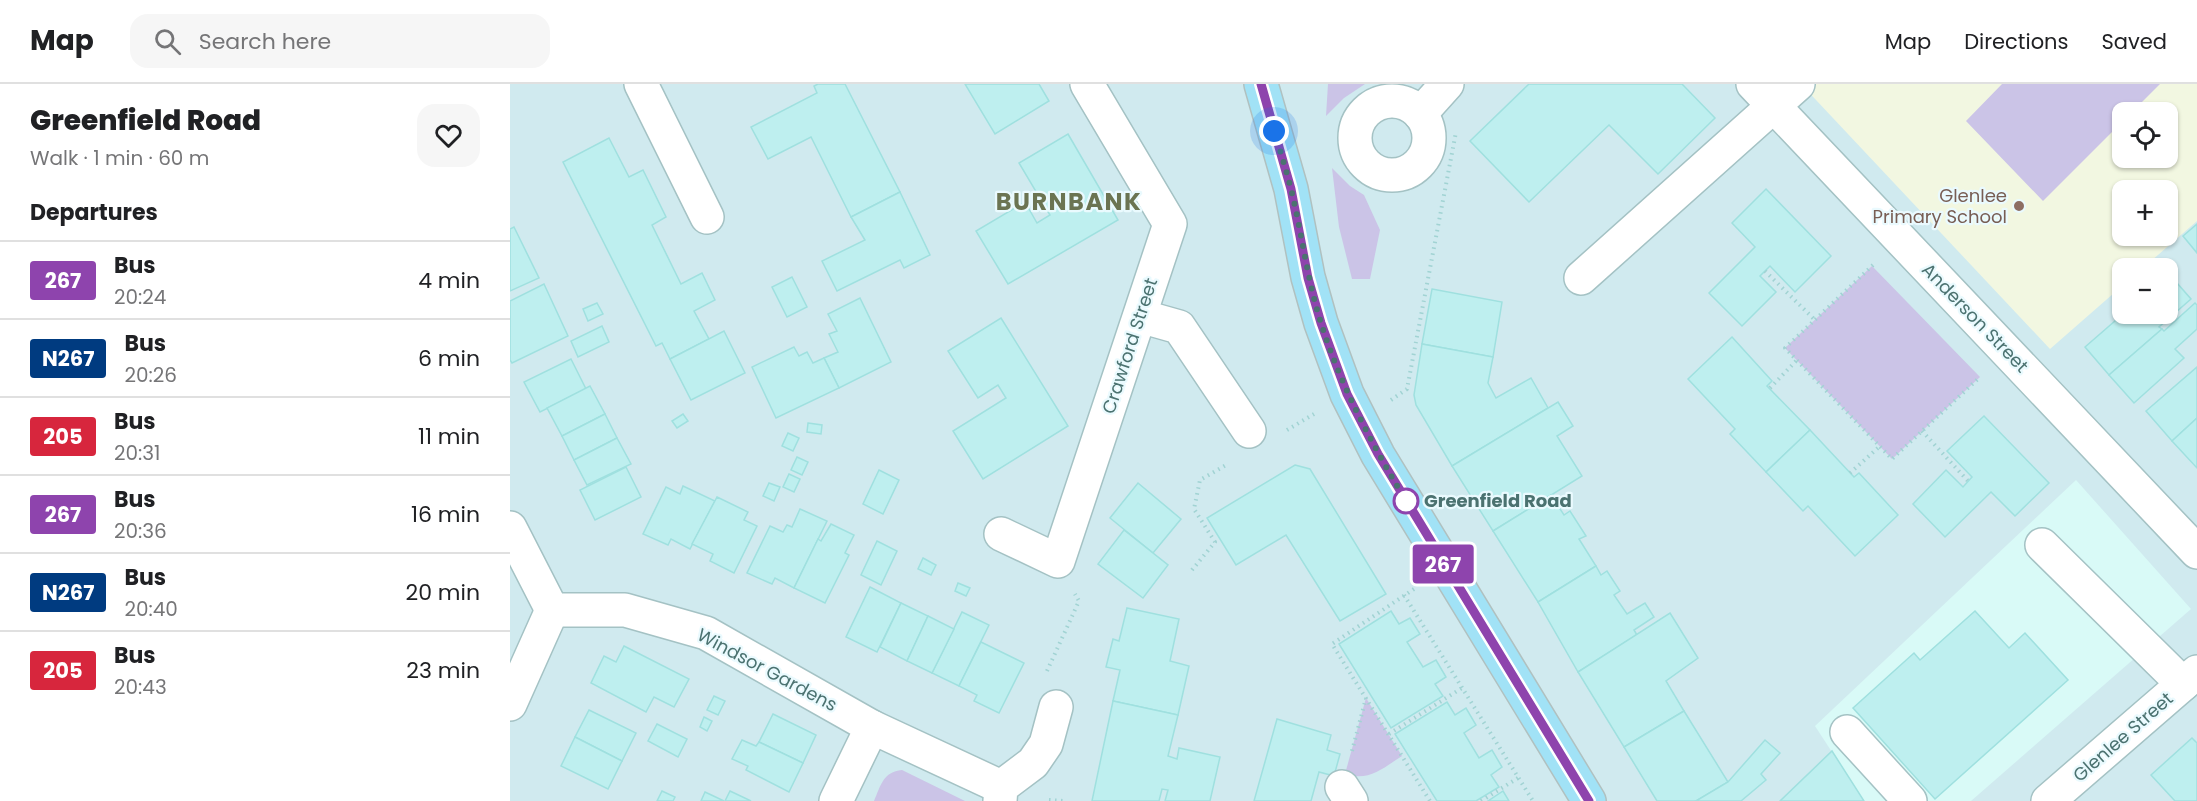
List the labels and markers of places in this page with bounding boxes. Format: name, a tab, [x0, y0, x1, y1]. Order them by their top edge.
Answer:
place label: Glenlee Primary School	[1873, 183, 2007, 229]
marker: Glenlee Primary School	[2012, 199, 2026, 213]
marker: Greenfield Road	[1393, 488, 1419, 514]
place label: Greenfield Road	[1424, 488, 1572, 513]

